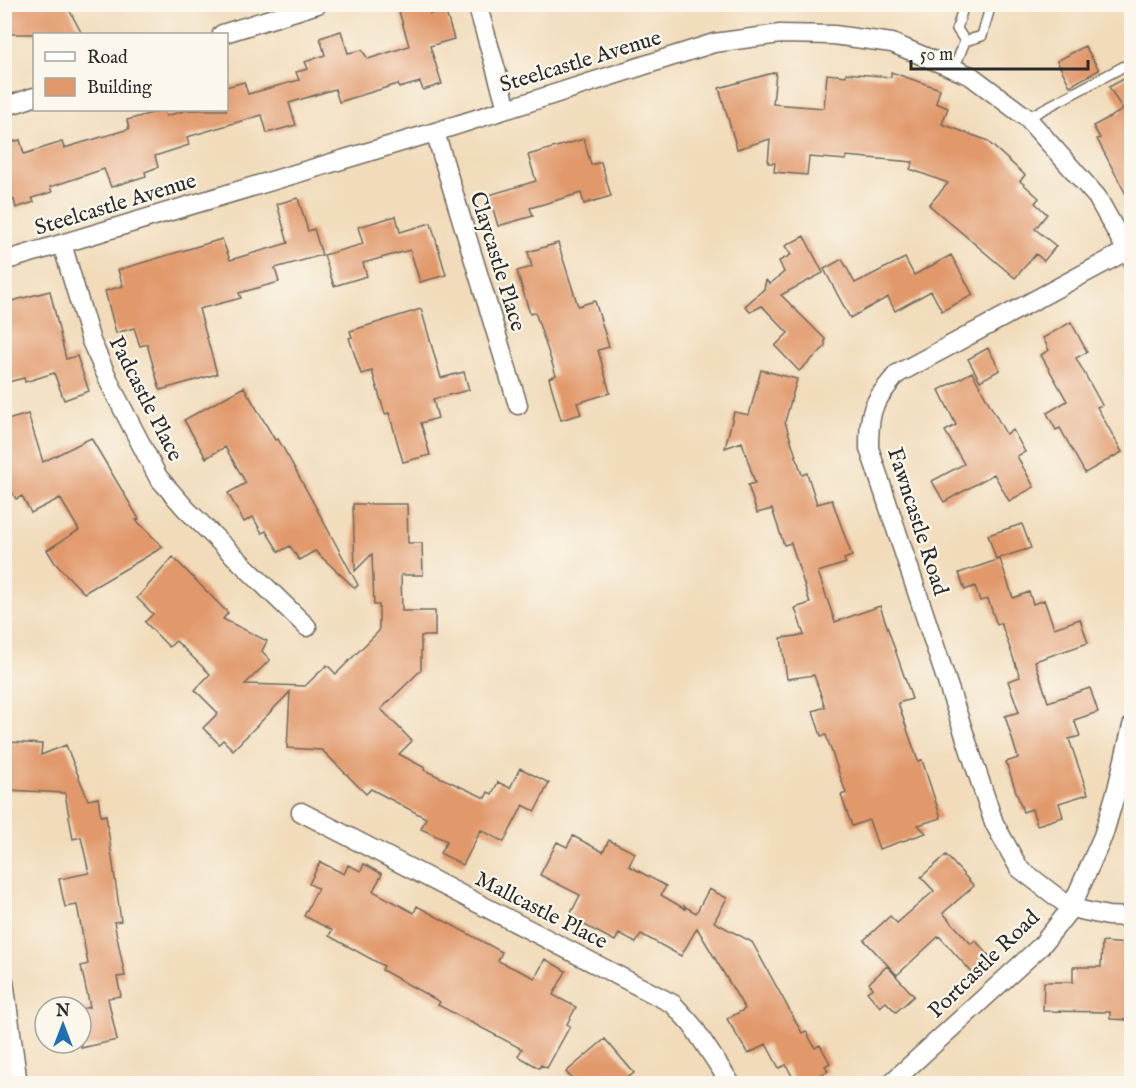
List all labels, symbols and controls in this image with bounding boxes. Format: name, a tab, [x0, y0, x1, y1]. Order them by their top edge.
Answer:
street label: Steelcastle Avenue	[497, 24, 665, 100]
legend	[33, 33, 228, 111]
scale bar	[911, 33, 1088, 71]
text: 50 m	[920, 44, 953, 67]
text: Road	[87, 47, 128, 70]
text: Building	[87, 77, 152, 100]
street label: Steelcastle Avenue	[32, 167, 200, 243]
street label: Claycastle Place	[463, 188, 532, 335]
street label: Padcastle Place	[102, 332, 189, 466]
street label: Fawncastle Road	[880, 444, 954, 599]
street label: Mallcastle Place	[470, 865, 612, 956]
street label: Portcastle Road	[923, 904, 1046, 1025]
north arrow	[33, 995, 93, 1055]
text: N	[55, 1002, 70, 1022]

